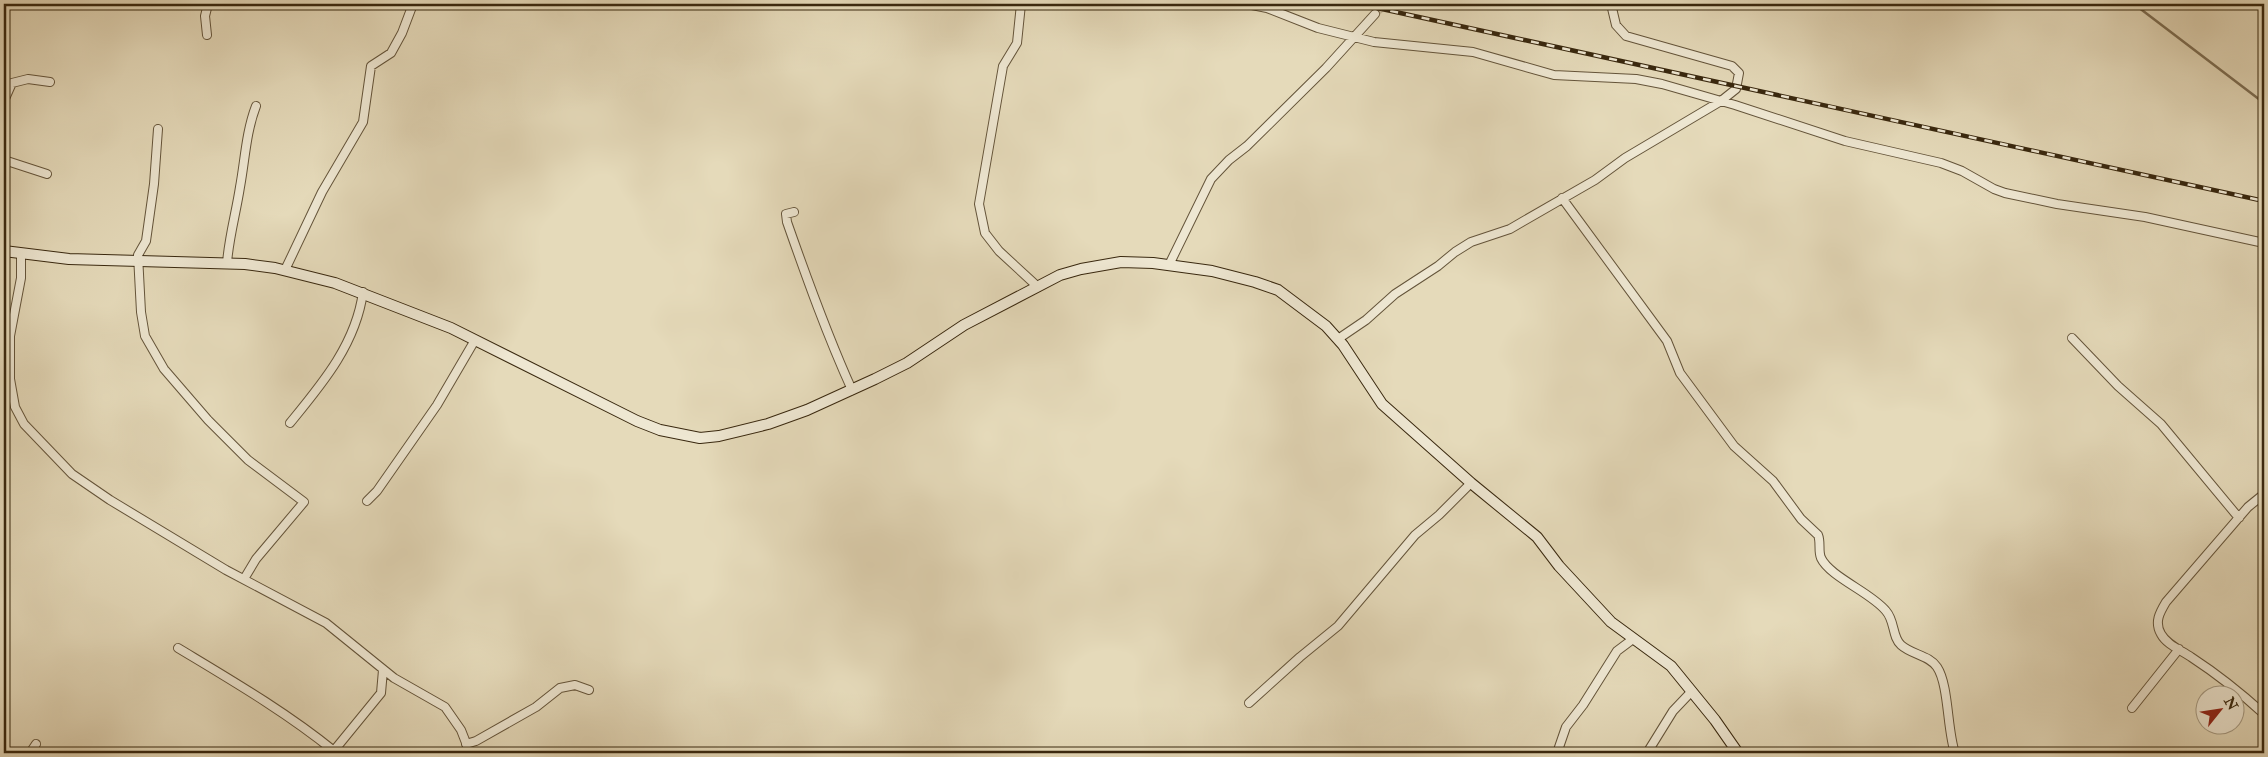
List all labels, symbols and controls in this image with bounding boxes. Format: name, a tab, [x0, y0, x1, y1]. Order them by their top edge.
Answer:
north arrow	[2196, 684, 2246, 734]
text: N	[2220, 693, 2242, 714]

